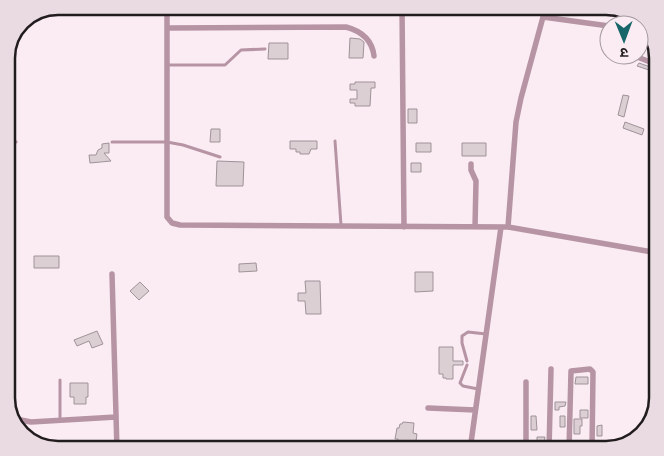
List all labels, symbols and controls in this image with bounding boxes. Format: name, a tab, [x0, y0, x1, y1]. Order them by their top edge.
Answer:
north arrow	[599, 15, 649, 65]
text: उ	[619, 44, 628, 61]

